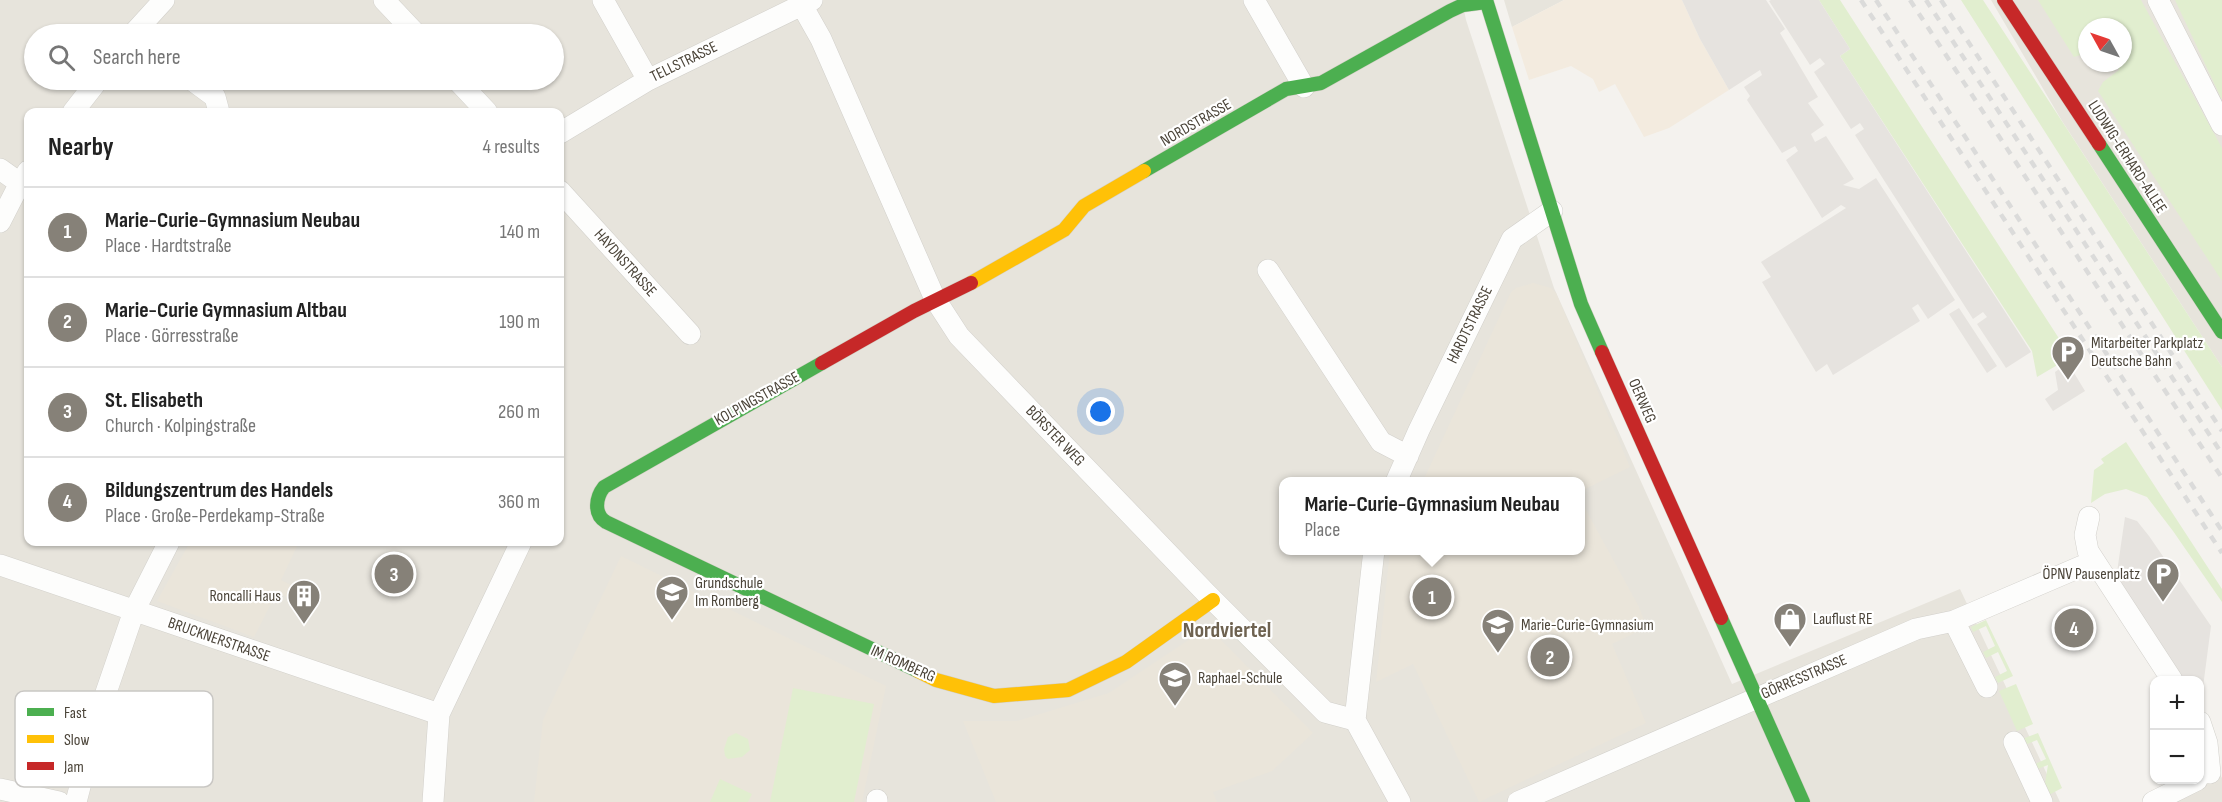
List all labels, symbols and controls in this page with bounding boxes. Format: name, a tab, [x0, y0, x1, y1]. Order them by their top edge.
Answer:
north arrow	[2078, 18, 2132, 72]
search box	[24, 24, 564, 90]
street label: TELLSTRASSE	[647, 38, 721, 86]
icon: search	[45, 41, 78, 74]
text: Search here	[93, 44, 180, 71]
street label: NORDSTRASSE	[1157, 95, 1235, 151]
street label: LUDWIG-ERHARD-ALLEE	[2083, 97, 2171, 217]
text: Nearby	[48, 132, 114, 163]
text: 4 results	[483, 135, 540, 159]
text: Marie-Curie-Gymnasium Neubau	[105, 207, 360, 234]
text: 1	[64, 220, 71, 244]
text: 140 m	[500, 220, 540, 244]
street label: HAYDNSTRASSE	[590, 225, 660, 301]
text: Place · Hardtstraße	[105, 234, 232, 258]
street label: HARDTSTRASSE	[1443, 283, 1497, 367]
text: Marie-Curie Gymnasium Altbau	[105, 297, 347, 324]
text: 2	[63, 310, 72, 334]
text: 190 m	[499, 310, 540, 334]
text: Place · Görresstraße	[105, 324, 238, 348]
parking icon: Mitarbeiter Parkplatz Deutsche Bahn	[2050, 334, 2086, 381]
place label: Mitarbeiter Parkplatz Deutsche Bahn	[2091, 334, 2204, 371]
street label: KOLPINGSTRASSE	[711, 368, 803, 430]
street label: OERWEG	[1624, 376, 1660, 426]
text: St. Elisabeth	[105, 387, 203, 414]
your location	[1086, 397, 1115, 426]
text: 3	[63, 400, 72, 424]
text: 260 m	[498, 400, 540, 424]
street label: BÖRSTER WEG	[1021, 402, 1089, 470]
text: Church · Kolpingstraße	[105, 414, 256, 438]
text: Bildungszentrum des Handels	[105, 477, 333, 504]
popup	[1279, 477, 1585, 555]
text: 4	[63, 490, 72, 514]
text: 360 m	[498, 490, 540, 514]
text: Marie-Curie-Gymnasium Neubau	[1304, 491, 1560, 518]
text: Place · Große-Perdekamp-Straße	[105, 504, 325, 528]
text: Place	[1304, 518, 1340, 542]
pin: 3	[374, 552, 414, 596]
parking icon: ÖPNV Pausenplatz	[2145, 556, 2181, 603]
place label: ÖPNV Pausenplatz	[2043, 565, 2140, 584]
school or university icon: Grundschule Im Romberg	[654, 574, 690, 621]
place label: Grundschule Im Romberg	[695, 574, 763, 611]
pin: 1	[1412, 574, 1452, 620]
building icon: Roncalli Haus	[286, 578, 322, 625]
place label: Roncalli Haus	[209, 587, 281, 606]
shop icon: Lauflust RE	[1772, 601, 1808, 648]
pin: 4	[2054, 606, 2094, 650]
school or university icon: Marie-Curie-Gymnasium	[1480, 607, 1516, 654]
place label: Lauflust RE	[1813, 610, 1873, 629]
street label: BRUCKNERSTRASSE	[165, 614, 273, 666]
place label: Marie-Curie-Gymnasium	[1521, 616, 1654, 635]
district label: Nordviertel	[1183, 617, 1271, 644]
pin: 2	[1530, 634, 1570, 680]
street label: IM ROMBERG	[868, 641, 938, 687]
street label: GÖRRESSTRASSE	[1758, 650, 1850, 704]
school or university icon: Raphael-Schule	[1157, 660, 1193, 707]
place label: Raphael-Schule	[1198, 669, 1282, 688]
map controls	[2150, 676, 2204, 784]
button: +	[2150, 676, 2204, 730]
legend	[15, 691, 213, 787]
text: Fast	[64, 704, 87, 723]
button: −	[2150, 730, 2204, 784]
text: Slow	[64, 731, 89, 750]
text: Jam	[63, 758, 84, 777]

